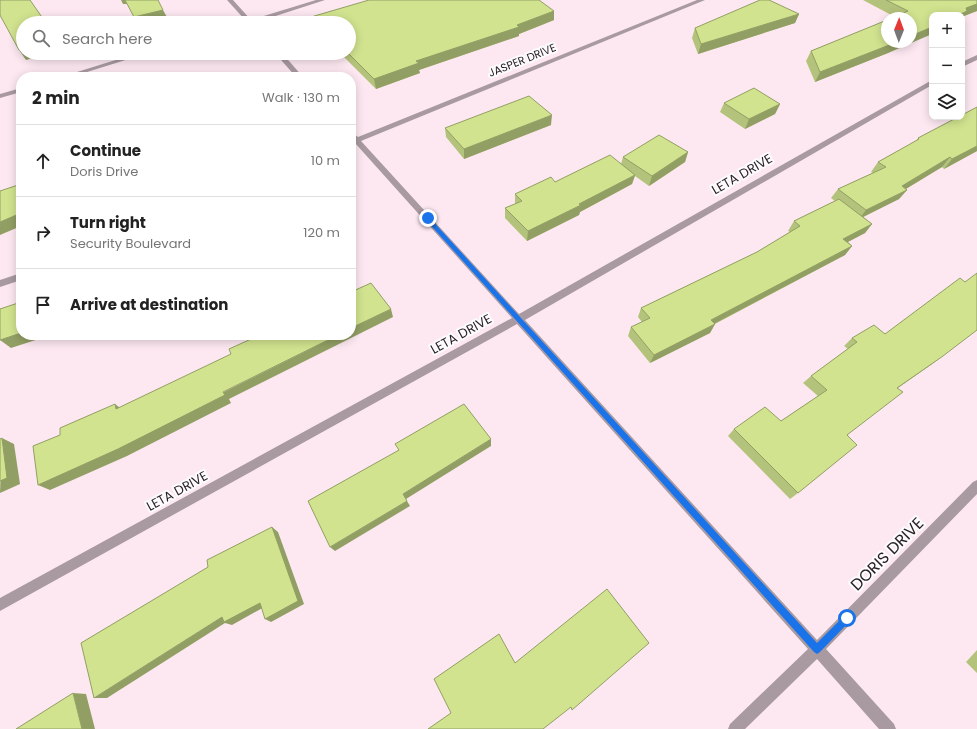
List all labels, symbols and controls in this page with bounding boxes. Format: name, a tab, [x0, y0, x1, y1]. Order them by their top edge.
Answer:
north arrow	[881, 12, 917, 48]
map controls	[929, 12, 965, 120]
button: +	[929, 12, 965, 48]
search box	[16, 16, 356, 60]
icon: search	[30, 27, 52, 49]
text: Search here	[62, 28, 152, 49]
street label: JASPER DRIVE	[486, 39, 558, 81]
button: −	[929, 48, 965, 84]
button: layers	[929, 84, 965, 120]
text: 2 min	[32, 86, 80, 110]
text: Walk · 130 m	[262, 88, 340, 107]
text: Continue	[70, 140, 141, 161]
street label: LETA DRIVE	[708, 149, 776, 199]
icon: ahead	[32, 150, 54, 172]
text: 10 m	[311, 151, 340, 170]
text: Doris Drive	[70, 162, 138, 181]
route end	[419, 209, 437, 227]
text: Turn right	[70, 212, 146, 233]
icon: right	[32, 222, 54, 244]
text: 120 m	[303, 223, 340, 242]
text: Security Boulevard	[70, 234, 191, 253]
icon: arrive	[32, 294, 54, 316]
text: Arrive at destination	[70, 294, 228, 315]
street label: LETA DRIVE	[427, 309, 495, 359]
street label: LETA DRIVE	[143, 466, 211, 516]
street label: DORIS DRIVE	[845, 512, 929, 596]
route start	[838, 609, 856, 627]

